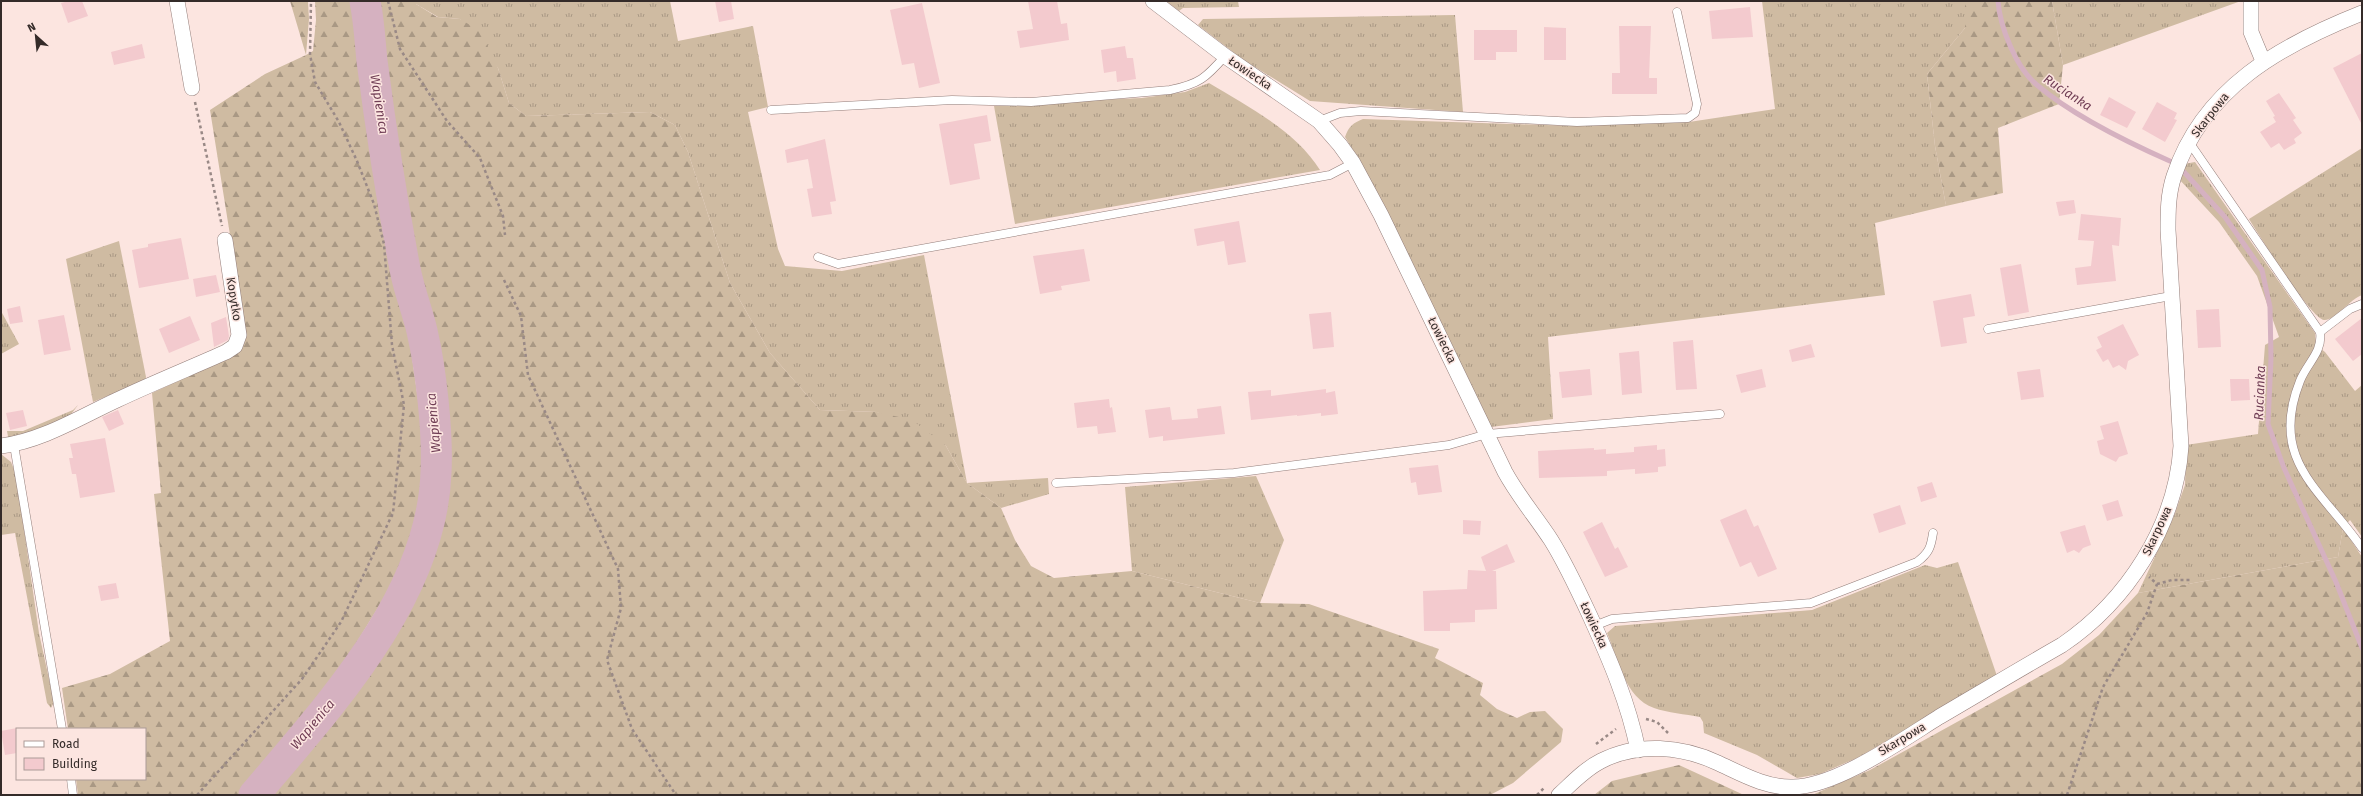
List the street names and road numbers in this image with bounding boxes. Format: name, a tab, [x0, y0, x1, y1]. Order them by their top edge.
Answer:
street label: Łowiecka	[1226, 53, 1274, 93]
street label: Skarpowa	[2188, 90, 2232, 140]
street label: Kopytko	[224, 276, 244, 322]
street label: Łowiecka	[1425, 315, 1459, 365]
street label: Skarpowa	[2139, 504, 2175, 558]
street label: Łowiecka	[1577, 600, 1611, 650]
street label: Skarpowa	[1876, 719, 1928, 759]

